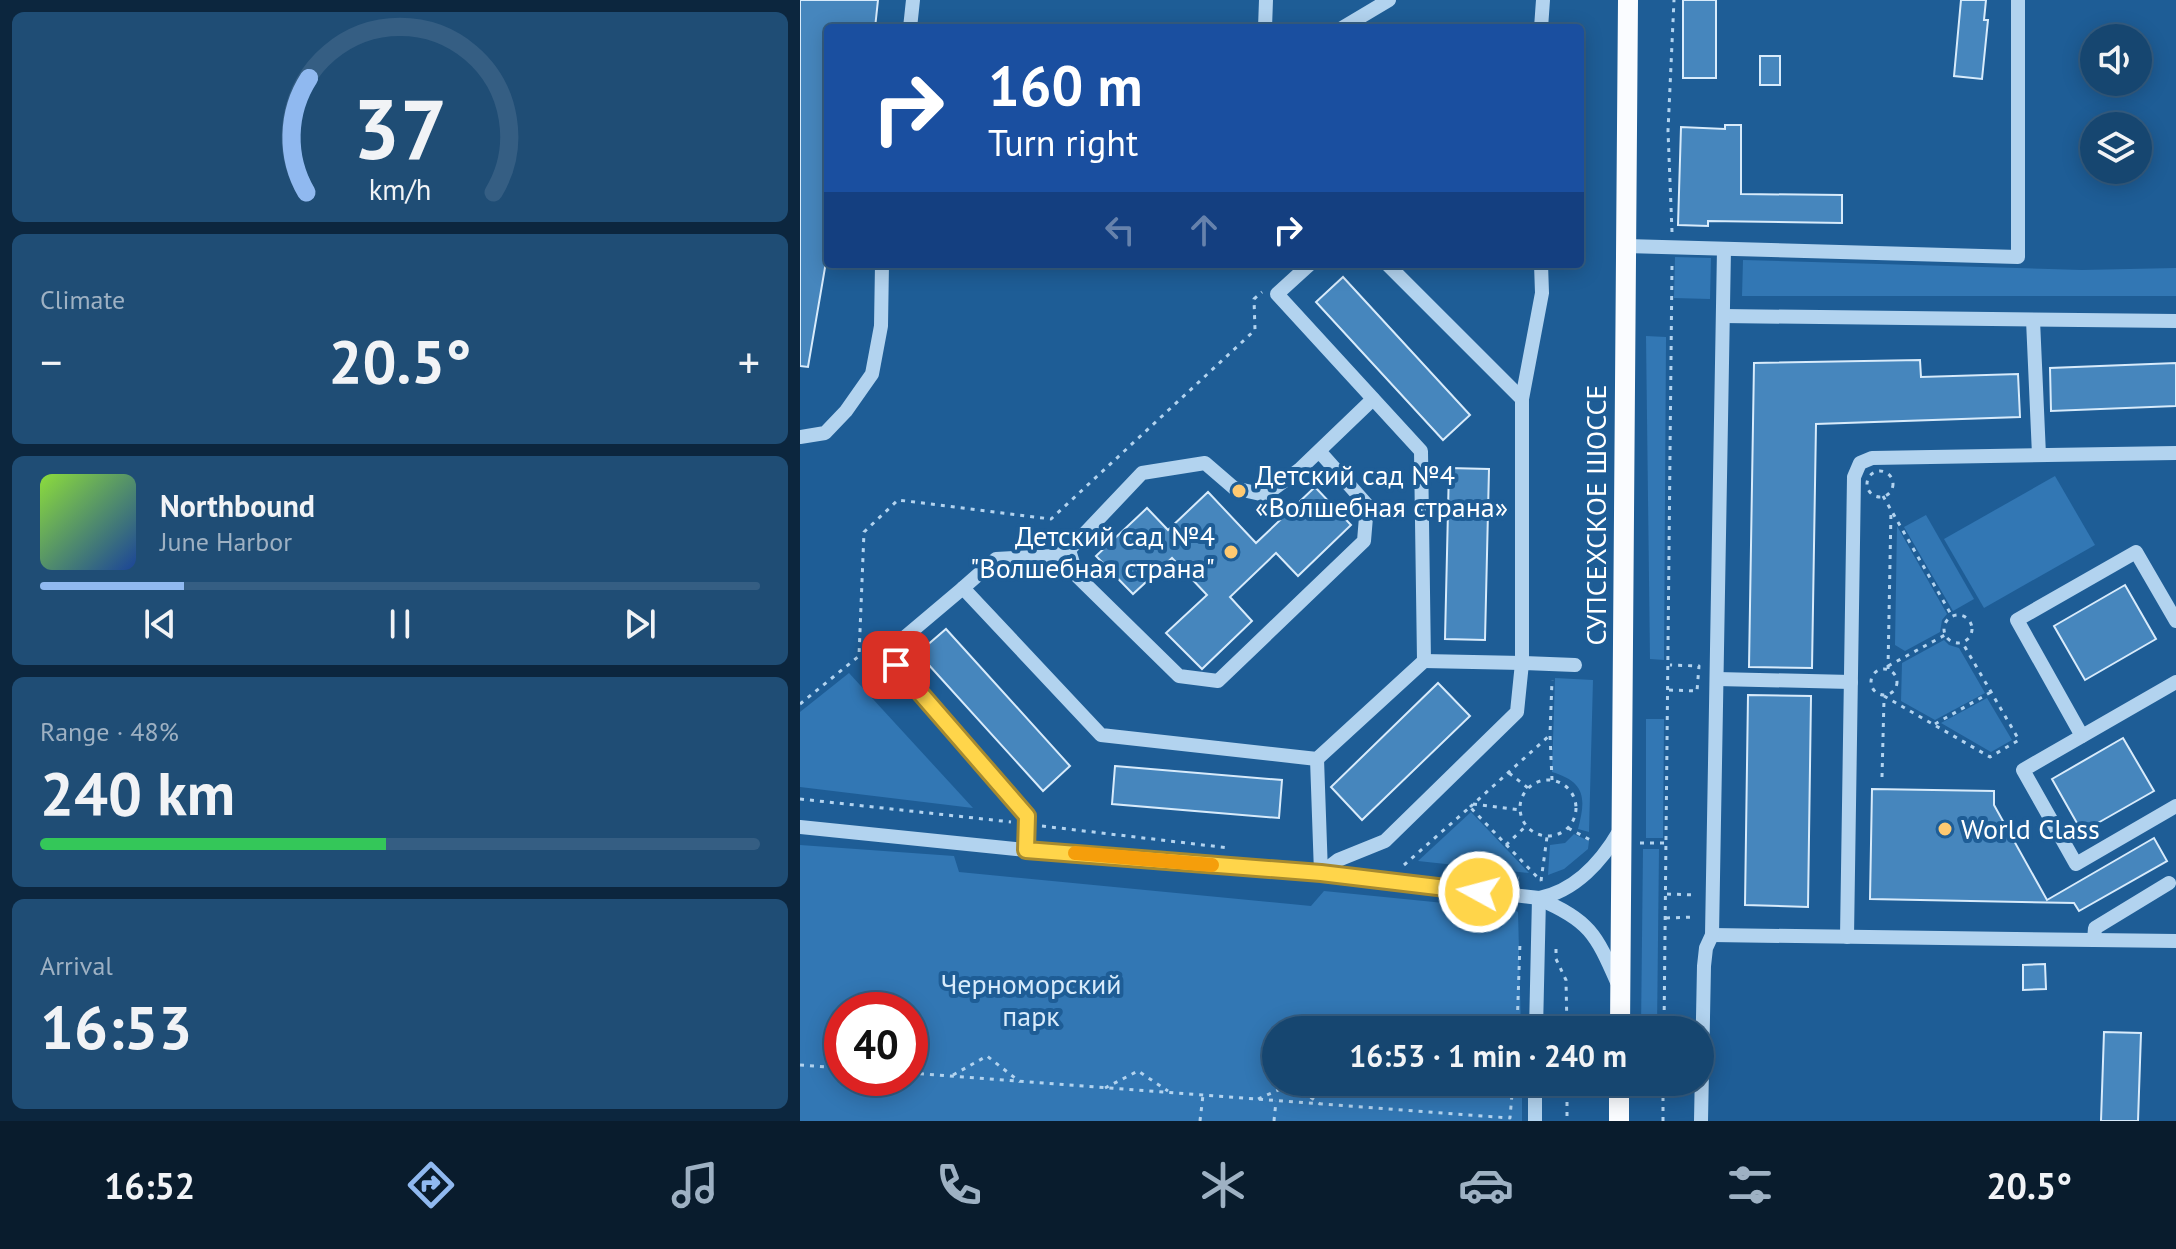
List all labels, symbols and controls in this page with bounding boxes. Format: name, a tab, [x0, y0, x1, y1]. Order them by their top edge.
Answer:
map controls	[2080, 24, 2152, 184]
button: sound	[2080, 24, 2152, 96]
text: 160 m	[988, 49, 1143, 121]
icon: right	[856, 56, 960, 160]
text: 37	[353, 73, 447, 181]
button: layers	[2080, 112, 2152, 184]
text: Turn right	[988, 119, 1138, 166]
text: km/h	[369, 171, 431, 208]
icon: left	[1098, 208, 1142, 252]
icon: ahead	[1182, 208, 1226, 252]
icon: right	[1266, 208, 1310, 252]
text: Climate	[40, 283, 125, 316]
text: 20.5°	[328, 322, 472, 400]
text: −	[40, 333, 62, 390]
text: +	[738, 333, 760, 390]
street label: СУПСЕХСКОЕ ШОССЕ	[1577, 385, 1614, 645]
place label: Детский сад №4 «Волшебная страна»	[1255, 456, 1508, 525]
marker: Детский сад №4 «Волшебная страна»	[1230, 482, 1248, 500]
text: Northbound	[160, 486, 315, 525]
place label: Детский сад №4 "Волшебная страна"	[970, 517, 1215, 586]
text: June Harbor	[160, 525, 292, 558]
marker: Детский сад №4 "Волшебная страна"	[1222, 543, 1240, 561]
icon: previous	[138, 602, 182, 646]
icon: pause	[378, 602, 422, 646]
icon: next	[618, 602, 662, 646]
pin	[862, 631, 930, 699]
icon: arrive	[874, 643, 918, 687]
text: Range · 48%	[40, 715, 179, 748]
text: 240 km	[40, 754, 235, 832]
place label: World Class	[1961, 810, 2100, 847]
marker: World Class	[1936, 820, 1954, 838]
position arrow	[1437, 850, 1521, 934]
text: Arrival	[40, 949, 113, 982]
park label: Черноморский парк	[940, 965, 1122, 1034]
text: 16:53	[40, 988, 192, 1066]
speed limit sign: 40	[824, 992, 928, 1096]
text: 16:53 · 1 min · 240 m	[1349, 1036, 1627, 1075]
icon: directions	[403, 1157, 459, 1213]
icon: music	[667, 1157, 723, 1213]
icon: phone	[931, 1157, 987, 1213]
icon: climate	[1195, 1157, 1251, 1213]
icon: car	[1458, 1157, 1514, 1213]
icon: filters	[1722, 1157, 1778, 1213]
text: 16:52	[104, 1162, 195, 1209]
text: 20.5°	[1986, 1162, 2072, 1209]

